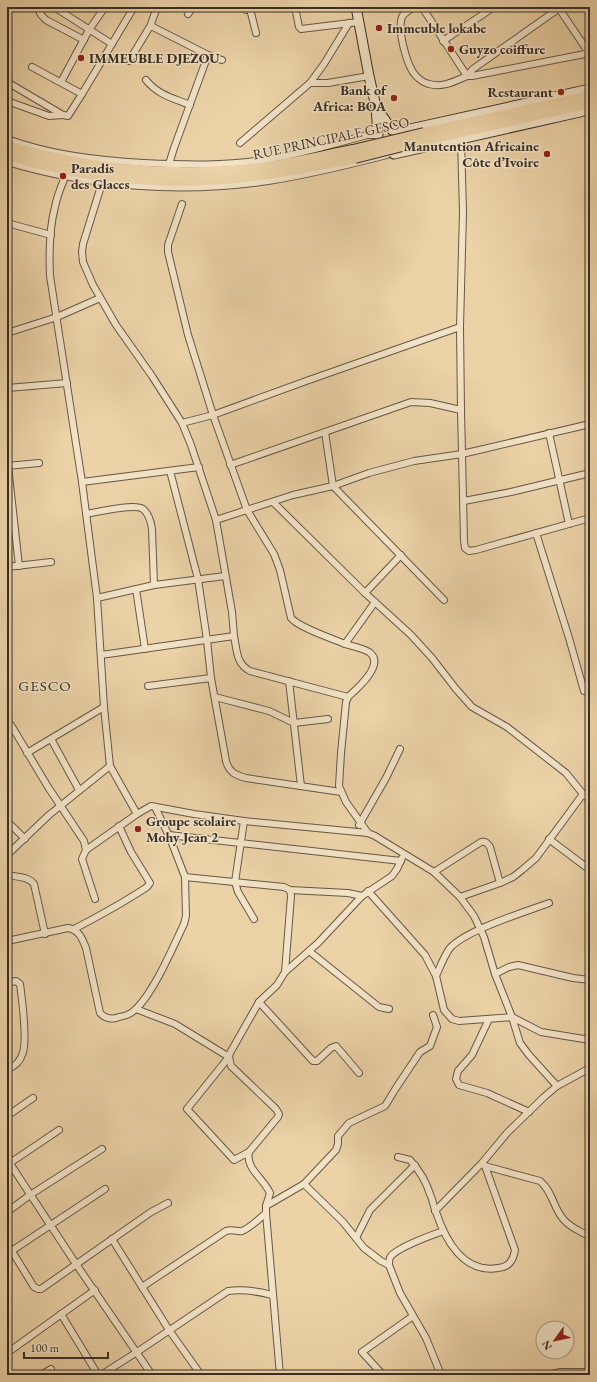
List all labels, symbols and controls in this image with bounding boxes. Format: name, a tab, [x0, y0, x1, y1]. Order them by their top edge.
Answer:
place label: Immeuble lokabe	[387, 19, 486, 37]
marker: Immeuble lokabe	[374, 23, 384, 33]
place label: Guyzo coiffure	[459, 40, 546, 58]
marker: Guyzo coiffure	[446, 44, 456, 54]
place label: IMMEUBLE DJEZOU	[89, 49, 220, 67]
marker: IMMEUBLE DJEZOU	[76, 53, 86, 63]
place label: Bank of Africa: BOA	[312, 81, 388, 115]
place label: Restaurant	[488, 83, 554, 101]
marker: Restaurant	[556, 87, 566, 97]
marker: Bank of Africa: BOA	[389, 93, 399, 103]
street label: RUE PRINCIPALE GESCO	[251, 113, 411, 163]
place label: Manutention Africaine Côte d’Ivoire	[404, 137, 539, 171]
marker: Manutention Africaine Côte d’Ivoire	[542, 149, 552, 159]
place label: Paradis des Glaces	[71, 159, 129, 193]
marker: Paradis des Glaces	[58, 171, 68, 181]
district label: GESCO	[18, 676, 72, 695]
place label: Groupe scolaire Mohy Jean 2	[146, 812, 237, 846]
marker: Groupe scolaire Mohy Jean 2	[133, 824, 143, 834]
north arrow	[535, 1320, 575, 1360]
scale bar	[24, 1334, 108, 1360]
text: N	[538, 1338, 555, 1353]
text: 100 m	[30, 1340, 60, 1356]

